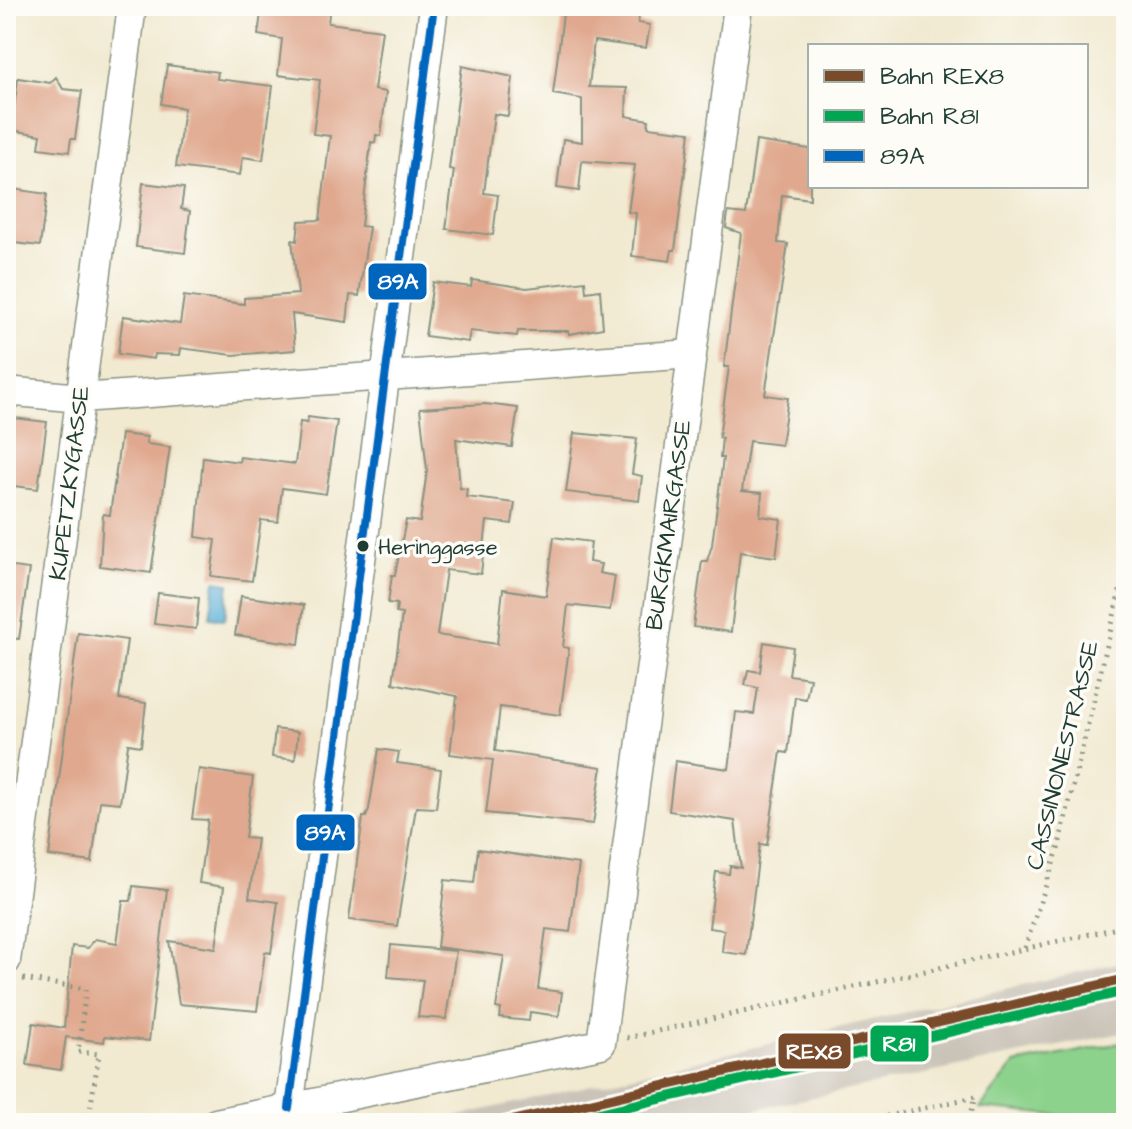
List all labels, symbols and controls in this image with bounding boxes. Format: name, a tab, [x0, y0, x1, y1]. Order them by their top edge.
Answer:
legend	[808, 44, 1088, 188]
text: Bahn REX8	[880, 60, 1004, 94]
text: Bahn R81	[880, 100, 979, 134]
text: 89A	[880, 140, 925, 174]
line badge: 89A	[367, 262, 428, 301]
text: 89A	[378, 267, 419, 298]
street label: KUPETZKYGASSE	[41, 384, 99, 582]
street label: BURGKMAIRGASSE	[637, 418, 701, 632]
place label: Heringgasse	[378, 532, 498, 564]
marker: Heringgasse	[355, 538, 371, 554]
street label: CASSINONESTRASSE	[1018, 637, 1108, 873]
line badge: 89A	[295, 813, 356, 852]
text: 89A	[305, 818, 346, 849]
line badge: R81	[869, 1024, 930, 1063]
text: R81	[883, 1029, 916, 1060]
line badge: REX8	[777, 1032, 852, 1070]
text: REX8	[786, 1037, 843, 1068]

